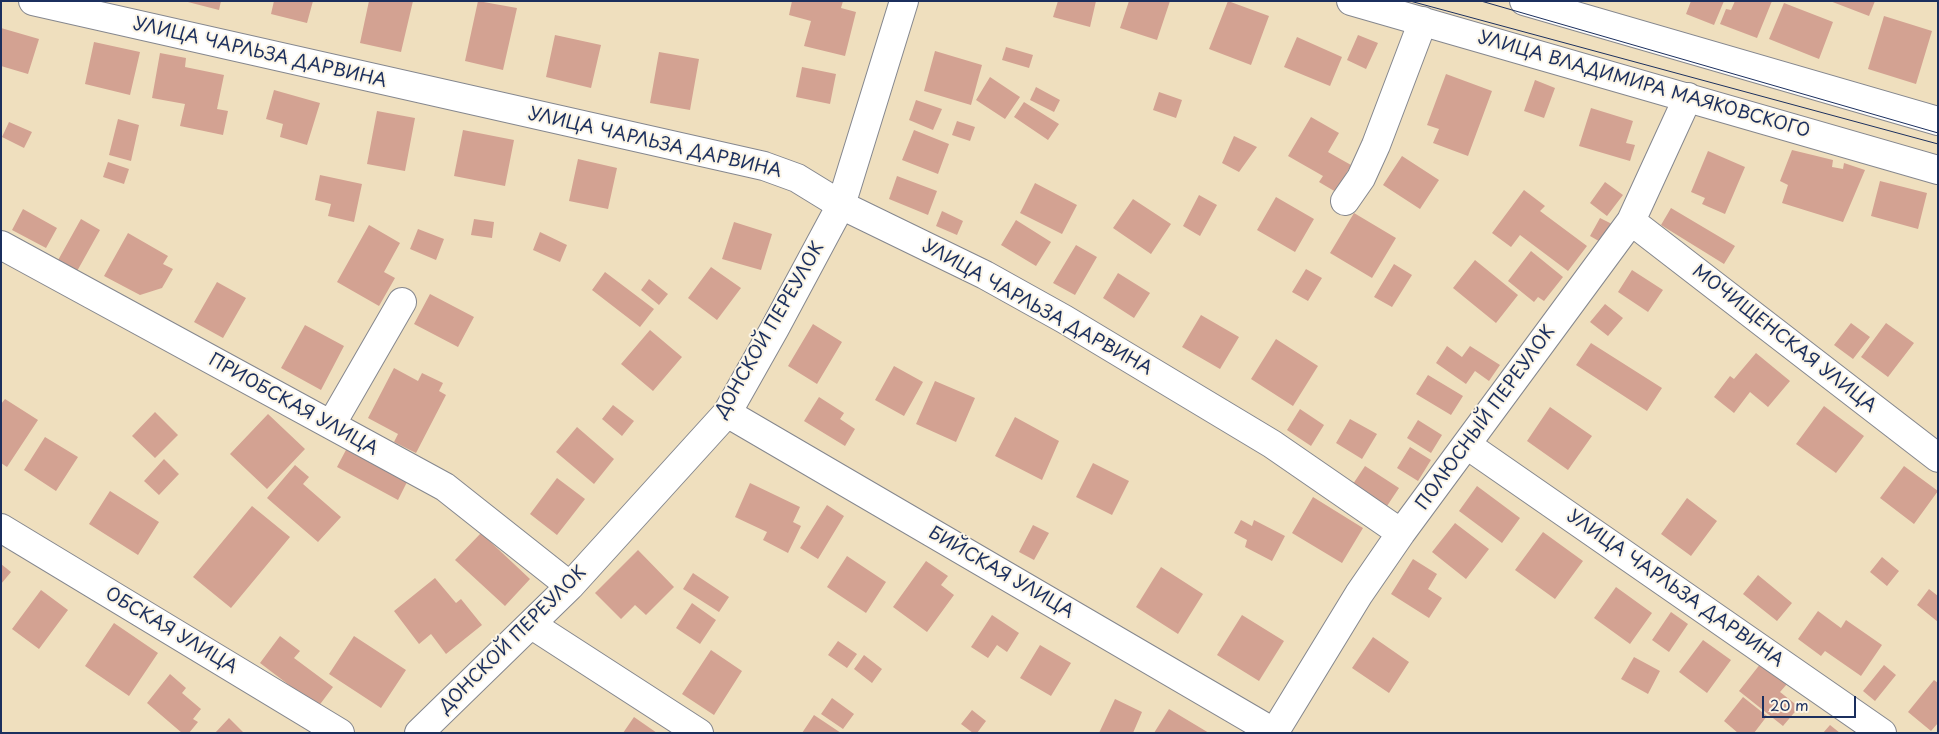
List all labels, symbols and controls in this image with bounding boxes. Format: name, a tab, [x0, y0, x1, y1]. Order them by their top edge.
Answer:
street label: УЛИЦА ЧАРЛЬЗА ДАРВИНА	[131, 13, 389, 93]
street label: УЛИЦА ВЛАДИМИРА МАЯКОВСКОГО	[1476, 27, 1812, 143]
street label: УЛИЦА ЧАРЛЬЗА ДАРВИНА	[526, 103, 784, 183]
street label: УЛИЦА ЧАРЛЬЗА ДАРВИНА	[918, 236, 1156, 380]
street label: ДОНСКОЙ ПЕРЕУЛОК	[711, 238, 829, 422]
street label: МОЧИЩЕНСКАЯ УЛИЦА	[1688, 260, 1880, 418]
street label: ПОЛЮСНЫЙ ПЕРЕУЛОК	[1412, 322, 1560, 514]
street label: ПРИОБСКАЯ УЛИЦА	[205, 349, 381, 461]
street label: УЛИЦА ЧАРЛЬЗА ДАРВИНА	[1563, 506, 1787, 672]
street label: БИЙСКАЯ УЛИЦА	[925, 523, 1077, 623]
street label: ДОНСКОЙ ПЕРЕУЛОК	[435, 562, 591, 718]
street label: ОБСКАЯ УЛИЦА	[101, 583, 241, 679]
scale bar	[1764, 686, 1858, 718]
text: 20 m	[1770, 693, 1809, 716]

